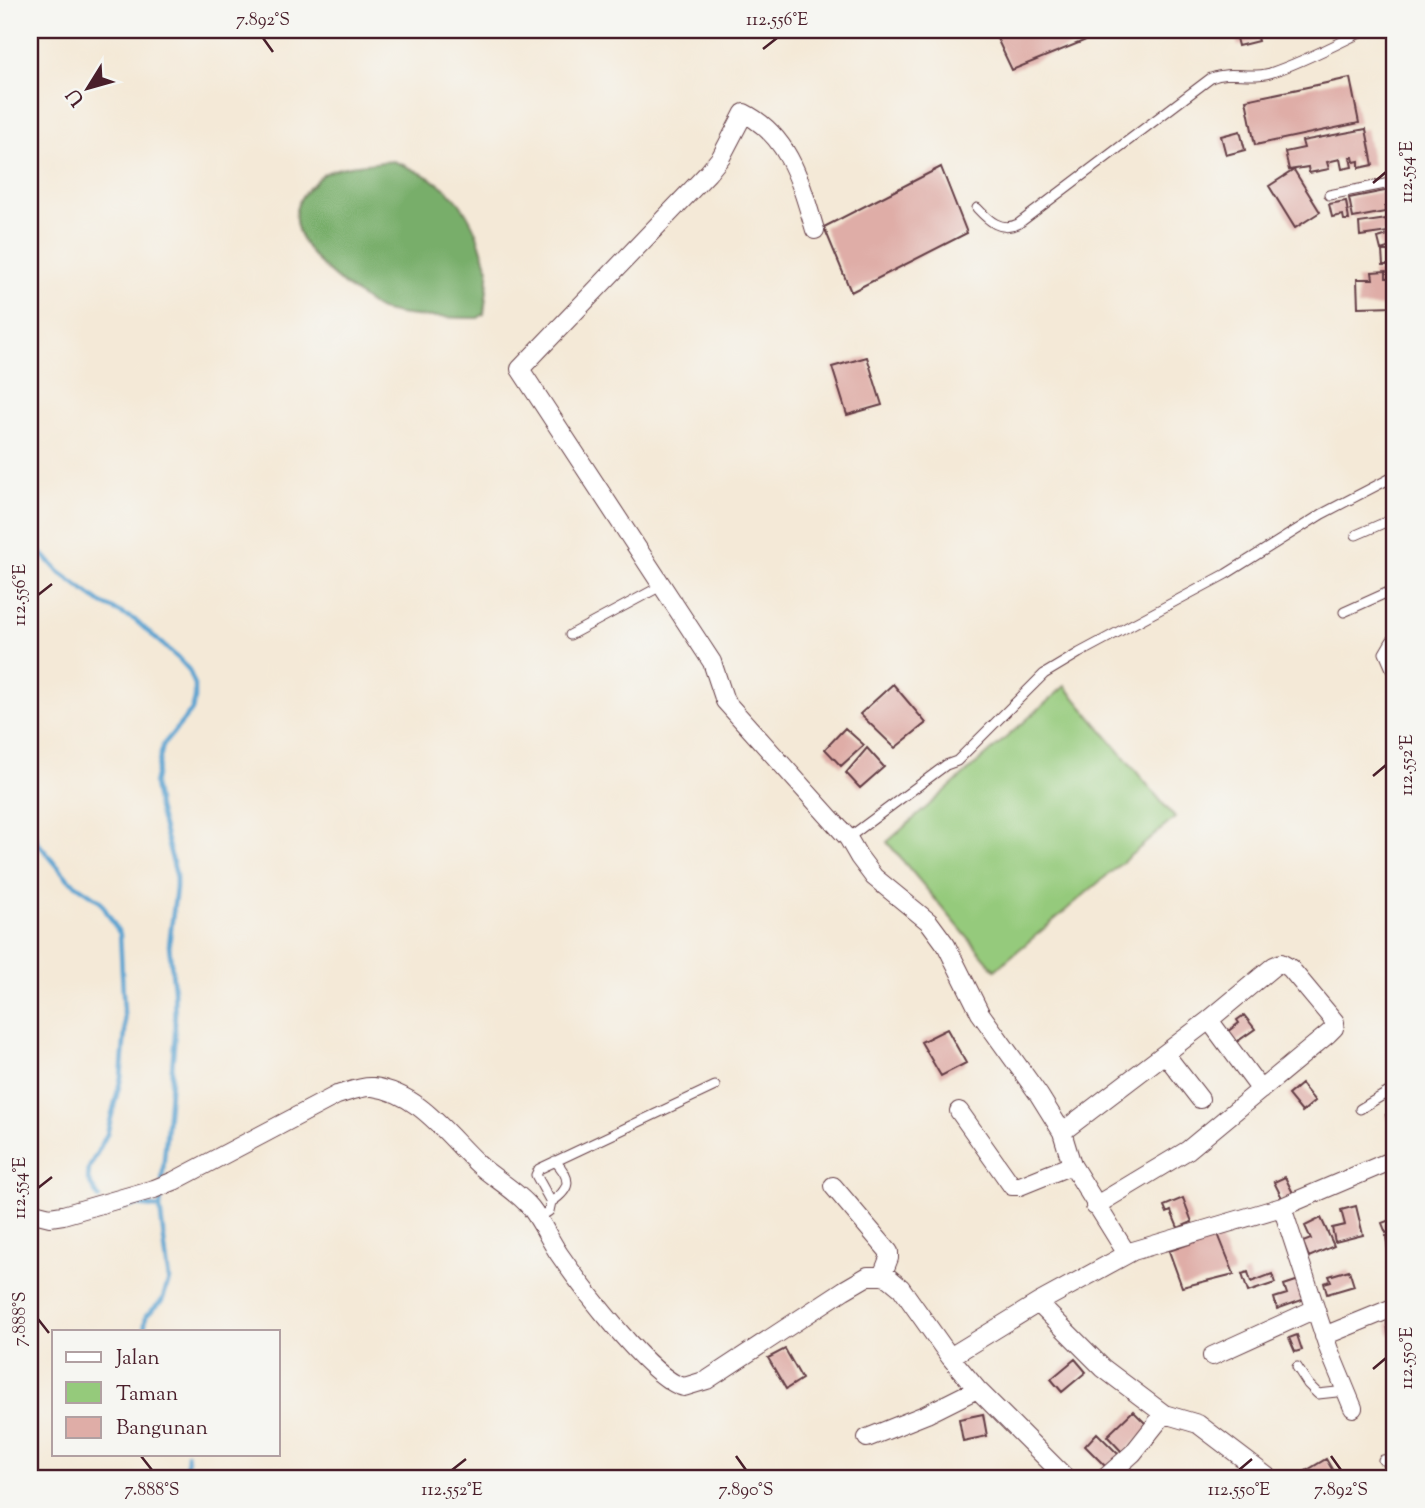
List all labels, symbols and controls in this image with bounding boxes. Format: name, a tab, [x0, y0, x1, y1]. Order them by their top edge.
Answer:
text: 7.892°S	[236, 8, 290, 34]
text: 112.556°E	[746, 8, 808, 34]
north arrow	[52, 52, 122, 122]
text: U	[61, 82, 92, 111]
text: 112.554°E	[1395, 141, 1421, 203]
text: 112.556°E	[8, 564, 34, 626]
text: 112.552°E	[1395, 734, 1421, 796]
text: 112.554°E	[8, 1157, 34, 1219]
text: 7.888°S	[8, 1291, 34, 1347]
text: 112.550°E	[1395, 1327, 1421, 1389]
legend	[52, 1330, 280, 1456]
text: Jalan	[115, 1344, 160, 1374]
text: Taman	[116, 1380, 178, 1410]
text: Bangunan	[116, 1414, 208, 1444]
text: 7.888°S	[124, 1478, 180, 1504]
text: 112.552°E	[421, 1478, 483, 1504]
text: 7.890°S	[718, 1478, 774, 1504]
text: 112.550°E	[1208, 1478, 1270, 1504]
text: 7.892°S	[1314, 1478, 1368, 1504]

